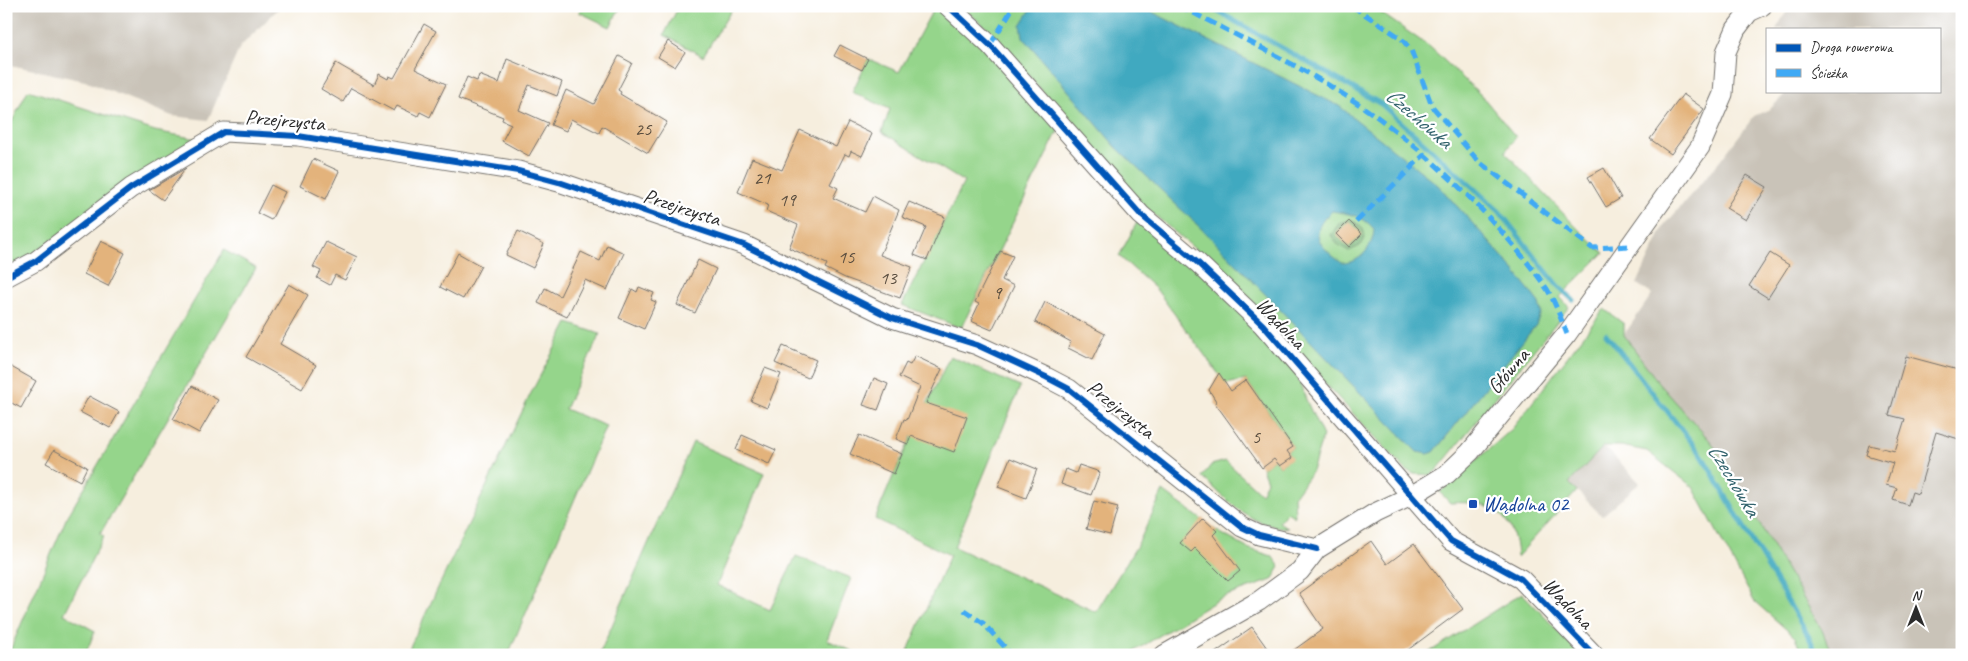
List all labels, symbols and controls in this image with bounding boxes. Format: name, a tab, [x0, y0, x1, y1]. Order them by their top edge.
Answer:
legend	[1766, 28, 1940, 92]
text: Droga rowerowa	[1810, 38, 1894, 57]
text: Ścieżka	[1810, 64, 1848, 83]
water label: Czechówka	[1380, 81, 1460, 156]
street label: Przejrzysta	[244, 104, 328, 137]
house number: 25	[634, 117, 653, 141]
house number: 21	[753, 166, 772, 190]
street label: Przejrzysta	[640, 182, 726, 232]
house number: 19	[778, 188, 797, 212]
house number: 15	[837, 245, 856, 269]
house number: 13	[879, 266, 898, 290]
house number: 9	[993, 281, 1003, 305]
street label: Wądolna	[1251, 292, 1313, 355]
street label: Główna	[1481, 341, 1536, 399]
street label: Przejrzysta	[1082, 374, 1162, 445]
house number: 5	[1252, 425, 1262, 449]
water label: Czechówka	[1702, 439, 1768, 523]
place label: Wądolna 02	[1483, 491, 1570, 517]
marker: Wądolna 02	[1467, 498, 1479, 510]
street label: Wądolna	[1537, 572, 1600, 635]
north arrow	[1890, 584, 1940, 634]
text: N	[1912, 587, 1923, 604]

